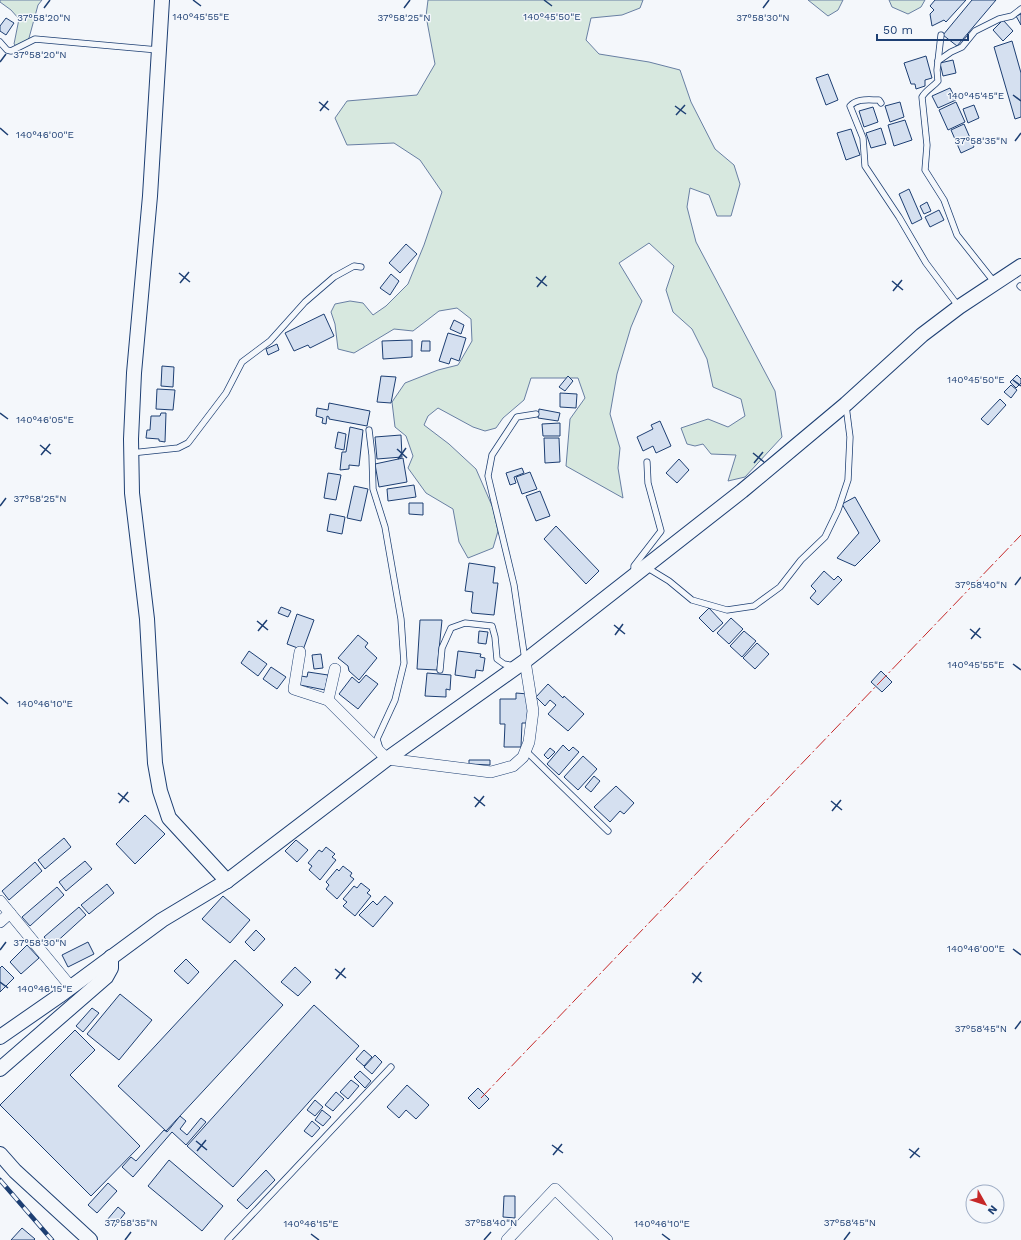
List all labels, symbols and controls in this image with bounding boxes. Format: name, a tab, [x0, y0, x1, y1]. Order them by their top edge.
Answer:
text: 140°45'55"E	[173, 11, 229, 22]
text: 140°45'50"E	[523, 11, 581, 22]
text: 37°58'20"N	[17, 12, 71, 23]
text: 37°58'25"N	[378, 12, 430, 23]
text: 37°58'30"N	[736, 12, 790, 23]
scale bar	[877, 16, 968, 42]
text: 50 m	[883, 23, 913, 37]
text: 37°58'20"N	[13, 49, 67, 60]
text: 140°45'45"E	[948, 90, 1004, 101]
text: 140°46'00"E	[16, 129, 74, 140]
text: 37°58'35"N	[955, 135, 1007, 146]
text: 140°45'50"E	[947, 374, 1005, 385]
text: 140°46'05"E	[16, 414, 74, 425]
text: 37°58'25"N	[14, 493, 66, 504]
text: 37°58'40"N	[955, 579, 1007, 590]
text: 140°45'55"E	[948, 659, 1004, 670]
text: 140°46'10"E	[17, 698, 73, 709]
text: 37°58'30"N	[13, 937, 67, 948]
text: 140°46'00"E	[947, 943, 1005, 954]
text: 140°46'15"E	[17, 983, 73, 994]
text: 37°58'45"N	[955, 1023, 1007, 1034]
north arrow	[965, 1184, 1005, 1224]
text: N	[985, 1203, 1000, 1217]
text: 37°58'35"N	[105, 1217, 157, 1228]
text: 37°58'40"N	[465, 1217, 517, 1228]
text: 37°58'45"N	[824, 1217, 876, 1228]
text: 140°46'15"E	[283, 1218, 339, 1229]
text: 140°46'10"E	[634, 1218, 690, 1229]

